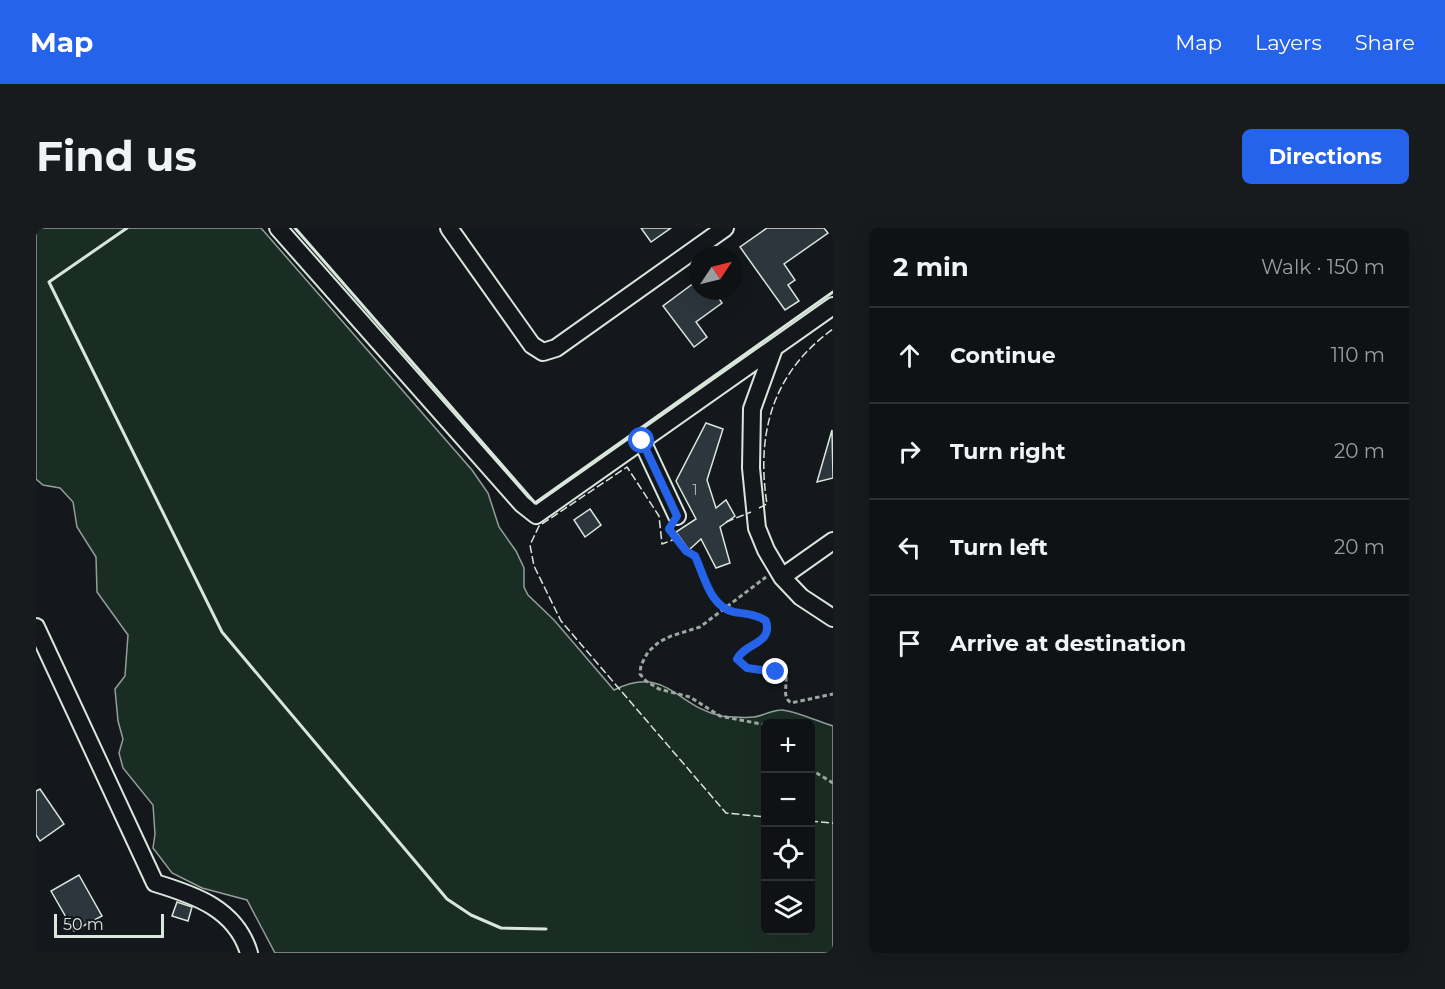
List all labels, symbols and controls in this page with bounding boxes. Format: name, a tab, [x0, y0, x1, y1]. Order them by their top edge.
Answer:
text: Map	[30, 25, 93, 59]
text: Map	[1175, 30, 1222, 55]
text: Layers	[1255, 30, 1322, 55]
text: Share	[1355, 30, 1415, 55]
button: Directions	[1242, 129, 1409, 184]
text: Find us	[36, 130, 197, 182]
north arrow	[689, 246, 743, 300]
text: 2 min	[893, 251, 969, 283]
text: Walk · 150 m	[1261, 255, 1385, 279]
icon: ahead	[893, 339, 926, 372]
text: Continue	[950, 342, 1056, 369]
text: 110 m	[1331, 343, 1385, 367]
route start	[628, 427, 654, 453]
icon: right	[893, 435, 926, 468]
text: Turn right	[950, 438, 1065, 465]
text: 20 m	[1334, 439, 1385, 463]
house number: 1	[692, 481, 698, 499]
icon: left	[893, 531, 926, 564]
text: Turn left	[950, 534, 1048, 561]
text: 20 m	[1334, 535, 1385, 559]
icon: arrive	[893, 627, 926, 660]
text: Arrive at destination	[950, 630, 1186, 657]
route end	[762, 658, 788, 684]
map controls	[761, 719, 815, 935]
button: +	[761, 719, 815, 773]
button: −	[761, 773, 815, 827]
button: locate	[761, 827, 815, 881]
button: layers	[761, 881, 815, 935]
scale bar	[54, 911, 164, 938]
text: 50 m	[63, 915, 104, 934]

